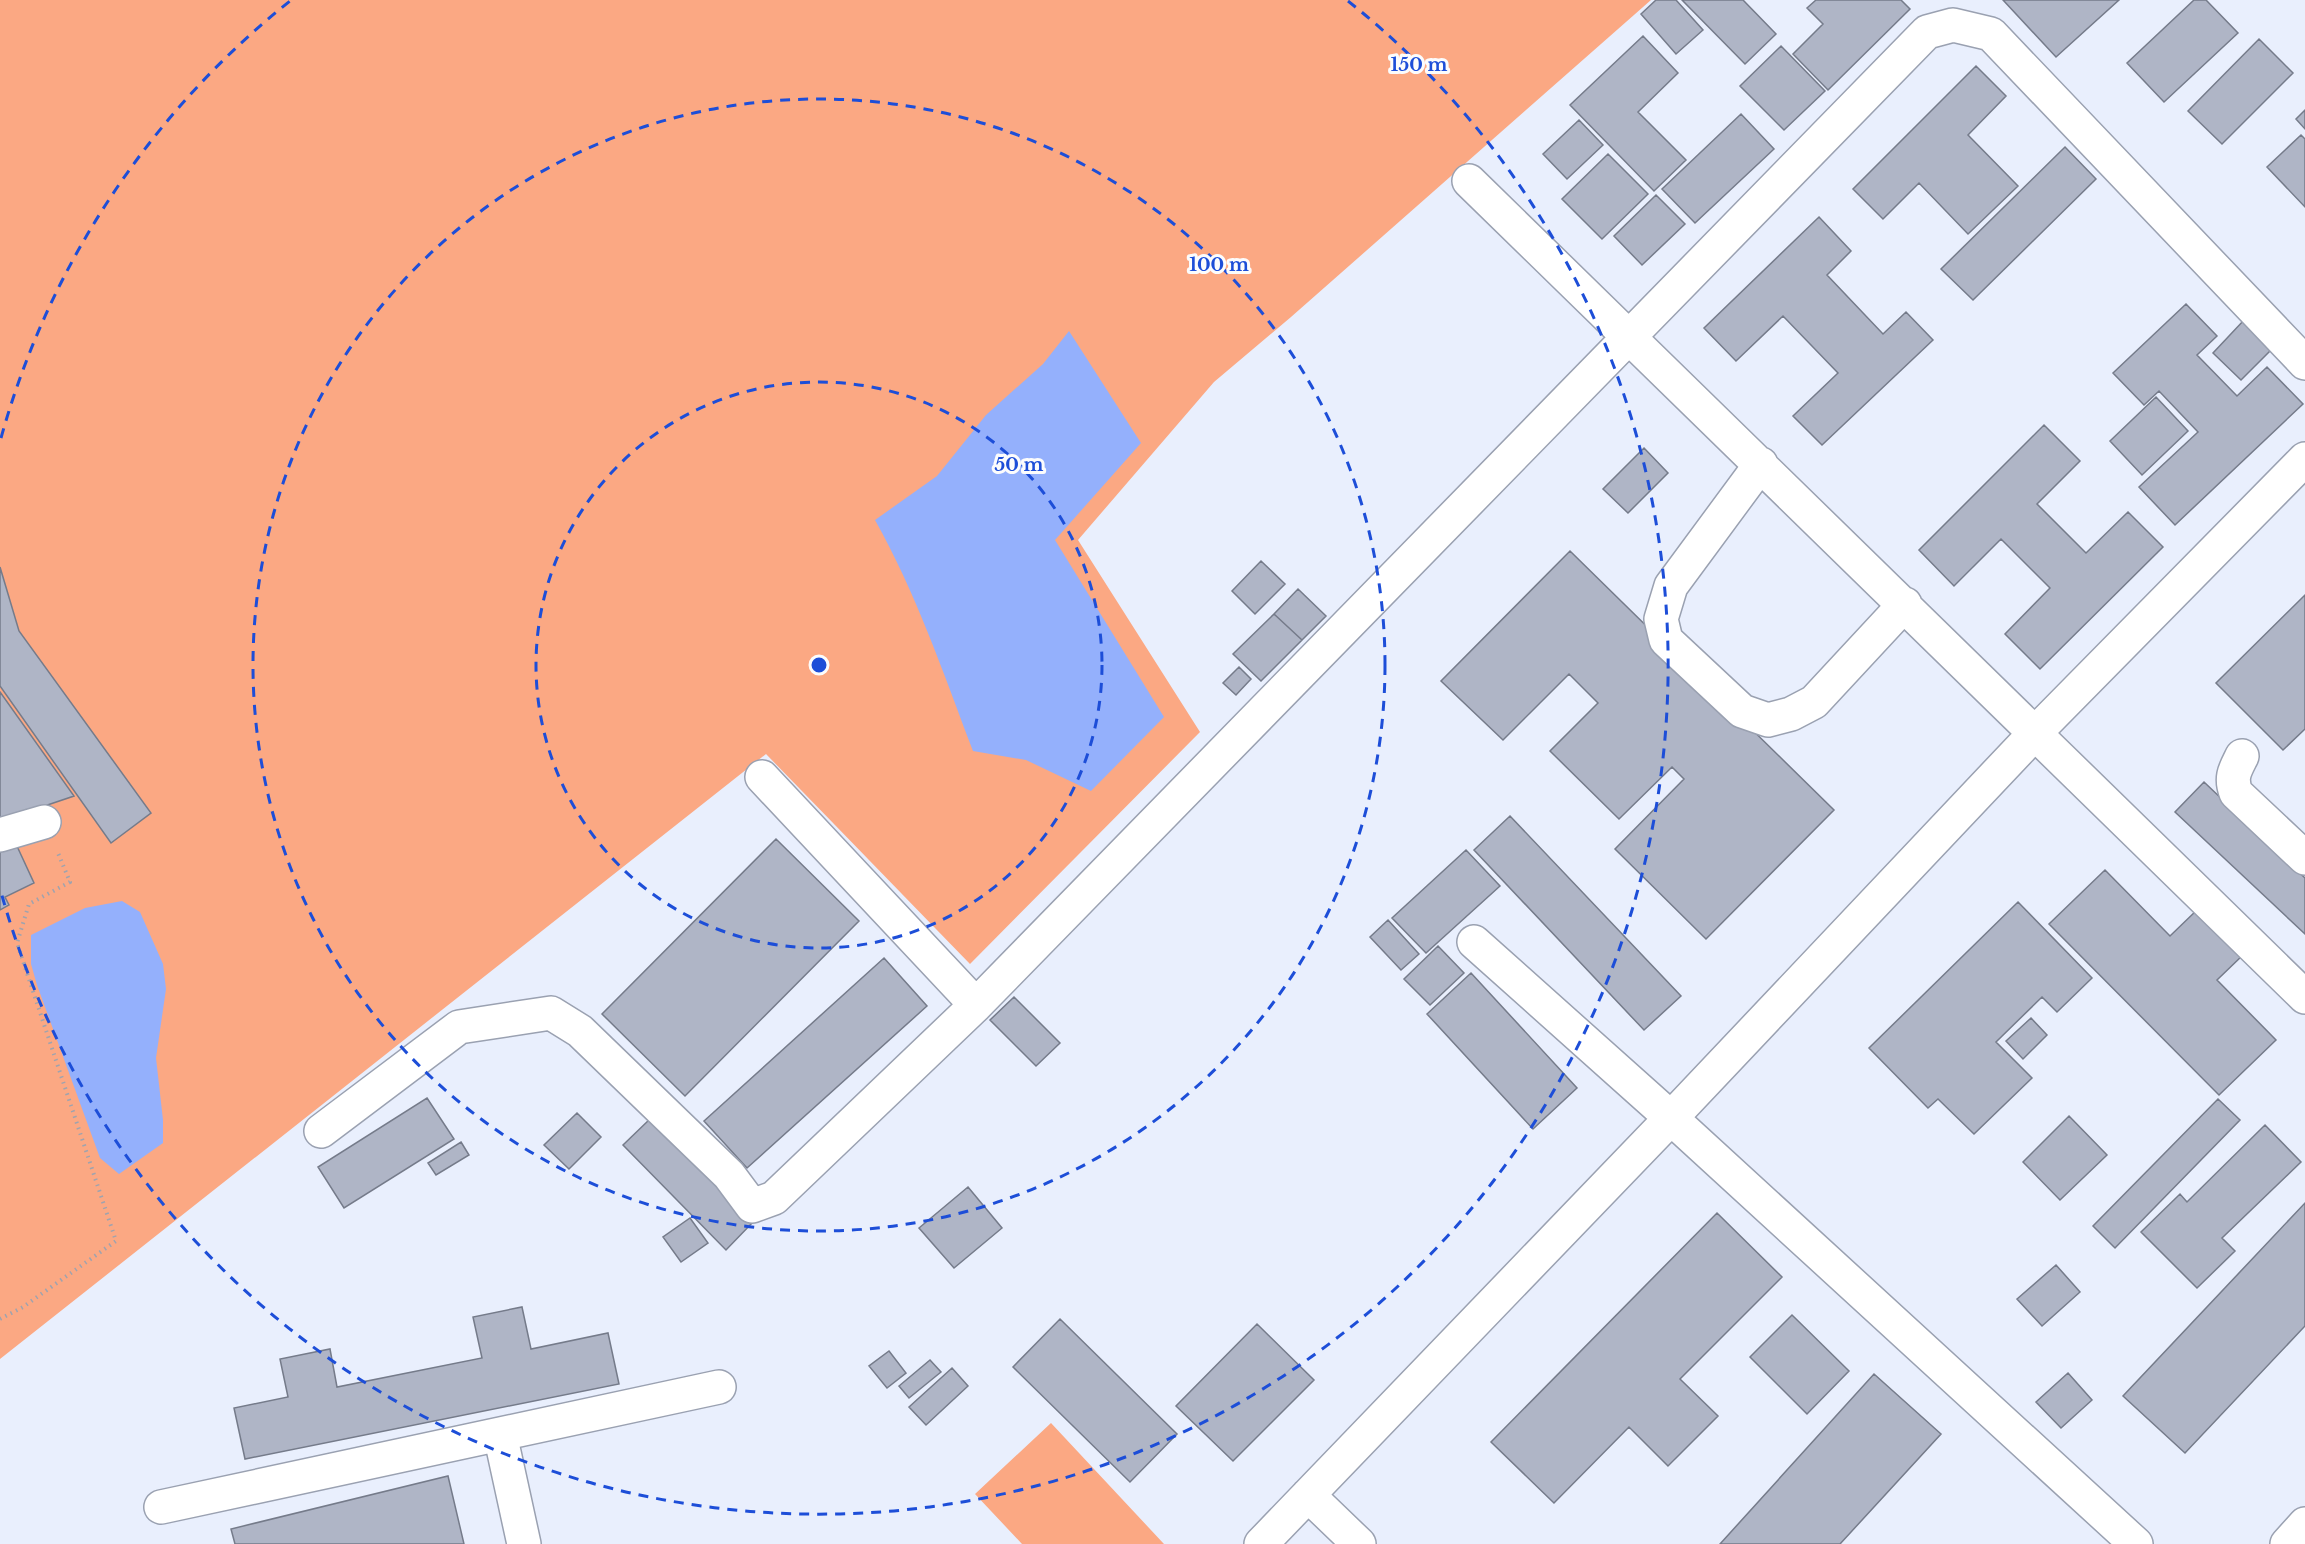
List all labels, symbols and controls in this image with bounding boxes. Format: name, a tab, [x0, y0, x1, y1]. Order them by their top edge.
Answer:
text: 150 m	[1391, 54, 1448, 76]
text: 100 m	[1189, 254, 1249, 276]
text: 50 m	[995, 454, 1044, 476]
centre of rings	[809, 655, 829, 675]

